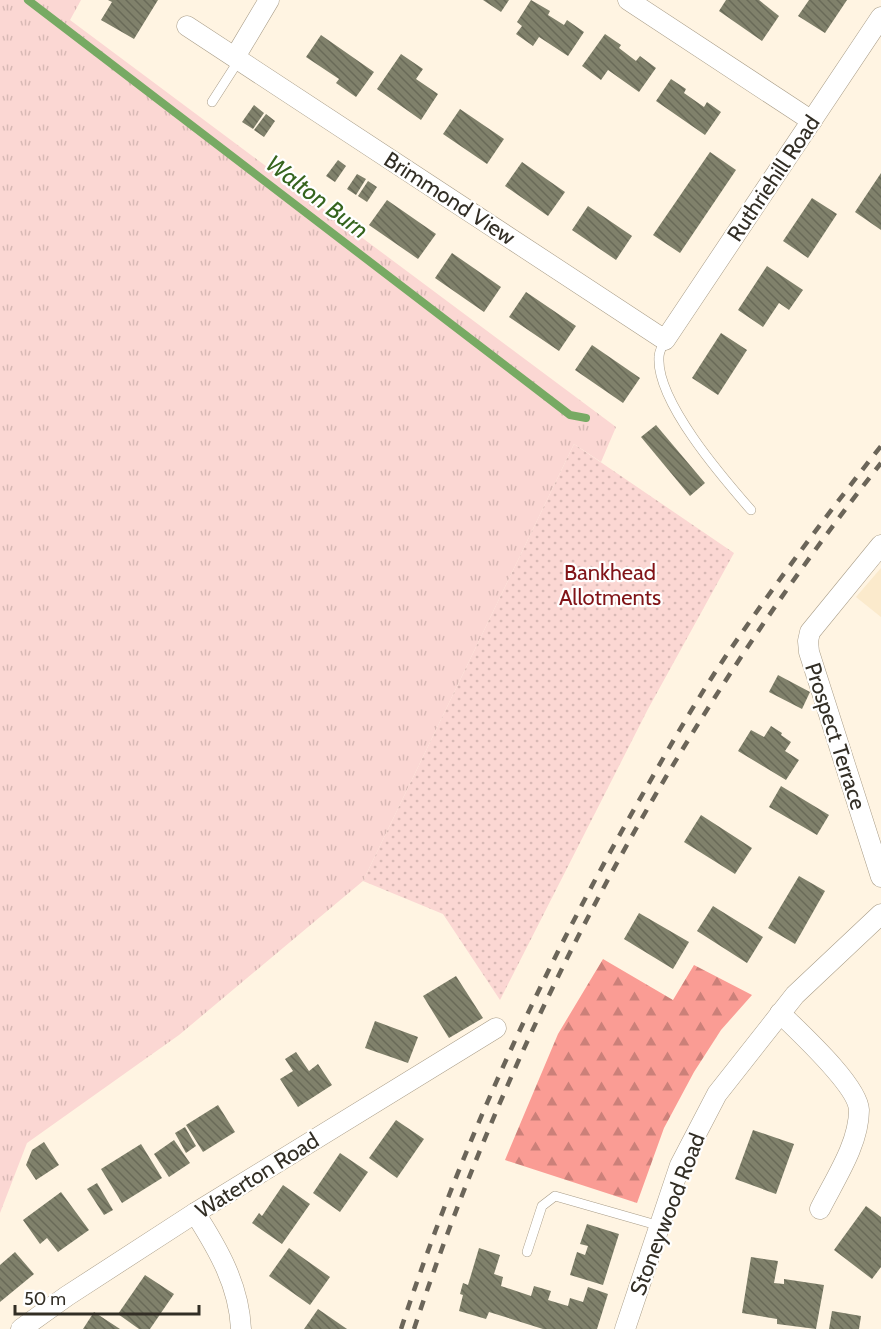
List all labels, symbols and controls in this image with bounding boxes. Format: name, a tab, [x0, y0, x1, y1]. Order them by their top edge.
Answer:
street label: Ruthriehill Road	[721, 110, 826, 247]
street label: Brimmond View	[379, 146, 520, 251]
water label: Walton Burn	[260, 149, 374, 245]
park label: Bankhead Allotments	[559, 559, 661, 611]
street label: Prospect Terrace	[799, 659, 872, 813]
street label: Waterton Road	[191, 1127, 324, 1224]
street label: Stoneywood Road	[624, 1129, 711, 1299]
scale bar	[15, 1278, 200, 1316]
text: 50 m	[24, 1288, 66, 1310]

